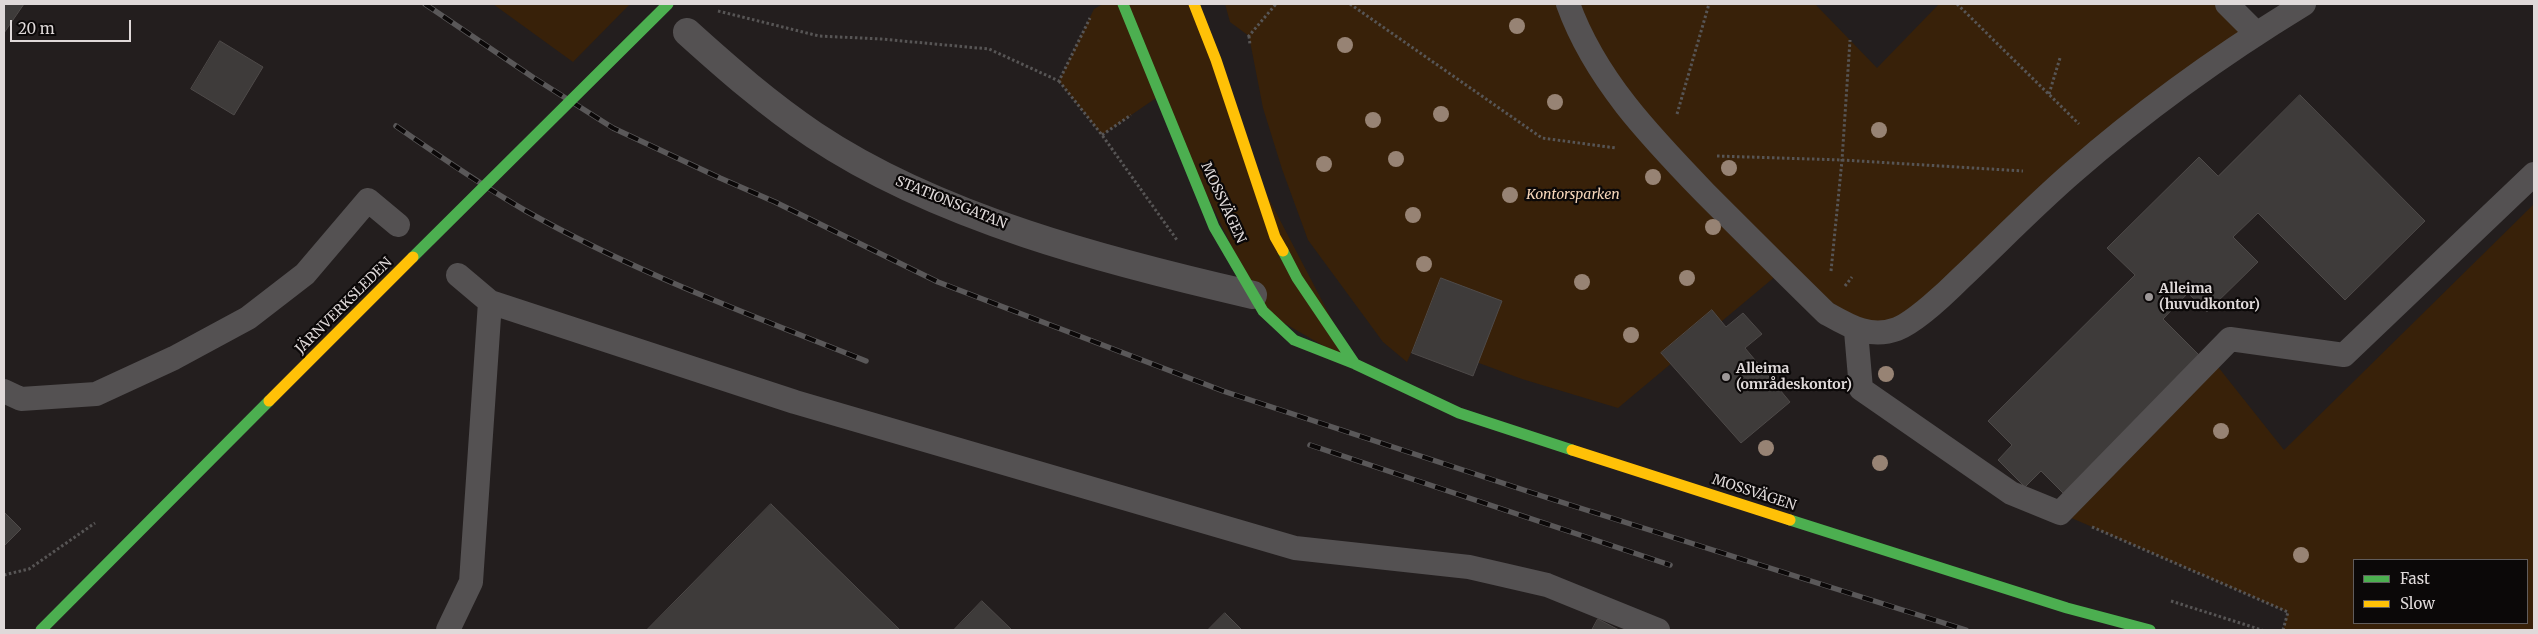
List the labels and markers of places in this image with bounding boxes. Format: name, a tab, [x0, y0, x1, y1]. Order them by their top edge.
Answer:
place label: Alleima (huvudkontor)	[2159, 281, 2260, 314]
marker: Alleima (huvudkontor)	[2143, 291, 2155, 303]
place label: Alleima (områdeskontor)	[1736, 361, 1852, 394]
marker: Alleima (områdeskontor)	[1720, 371, 1732, 383]

